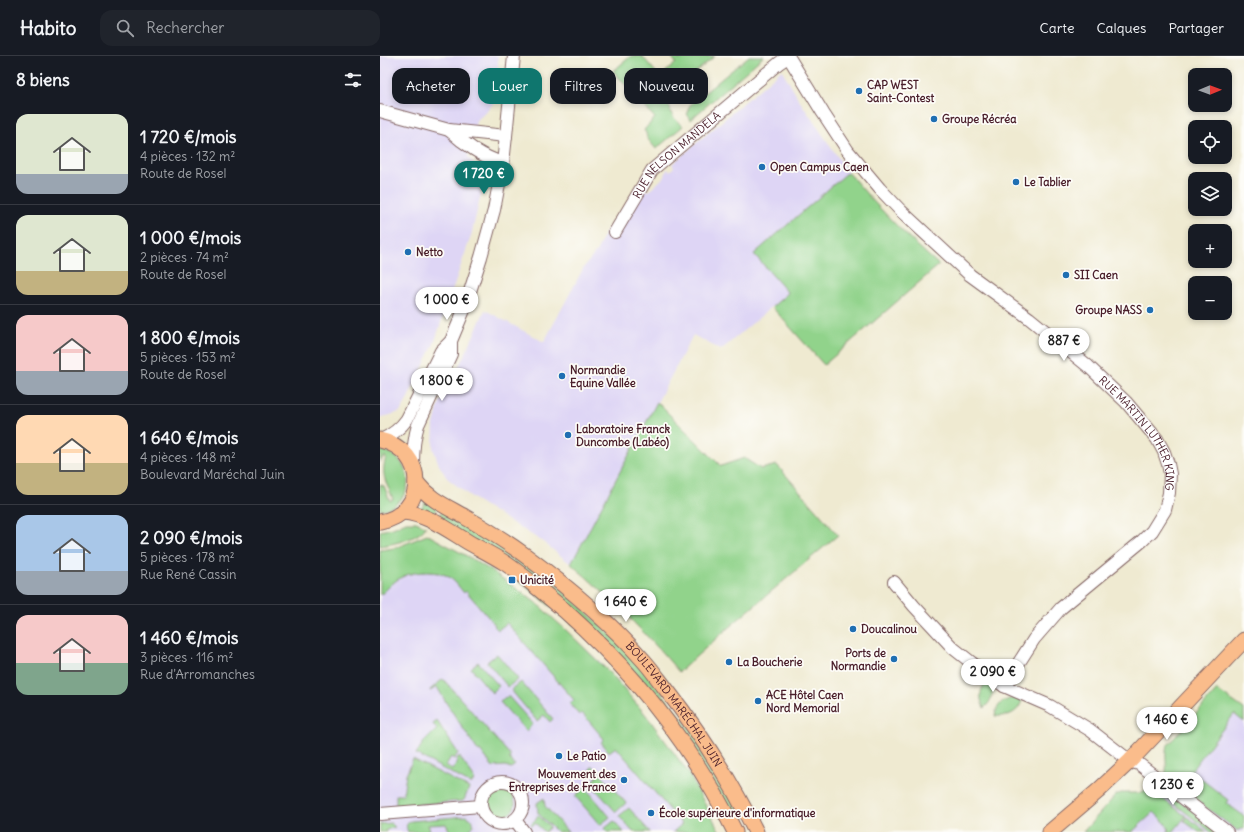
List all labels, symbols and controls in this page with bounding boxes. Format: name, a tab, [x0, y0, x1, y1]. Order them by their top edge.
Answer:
search box	[100, 10, 380, 46]
text: Habito	[20, 16, 76, 40]
icon: search	[114, 17, 136, 39]
text: Rechercher	[146, 18, 225, 37]
text: Carte	[1040, 19, 1074, 37]
text: Calques	[1096, 19, 1146, 37]
text: Partager	[1168, 19, 1224, 37]
chip: Acheter	[392, 68, 470, 104]
chip: Louer	[478, 68, 542, 104]
chip: Filtres	[550, 68, 616, 104]
chip: Nouveau	[624, 68, 708, 104]
north arrow	[1188, 68, 1232, 112]
map controls	[1188, 68, 1232, 320]
text: 8 biens	[16, 69, 70, 91]
icon: filters	[342, 69, 364, 91]
place label: CAP WEST Saint-Contest	[867, 78, 934, 105]
marker: CAP WEST Saint-Contest	[854, 86, 864, 96]
street label: RUE NELSON MANDELA	[630, 108, 723, 201]
place label: Groupe Récréa	[942, 112, 1017, 127]
marker: Groupe Récréa	[929, 114, 939, 124]
button: locate	[1188, 120, 1232, 164]
text: 1 720 €/mois	[140, 126, 237, 148]
icon: home	[48, 130, 96, 178]
text: 4 pièces · 132 m²	[140, 148, 235, 165]
place label: Open Campus Caen	[770, 160, 869, 175]
pin: 1 720 €	[447, 161, 521, 195]
marker: Open Campus Caen	[757, 162, 767, 172]
text: Route de Rosel	[140, 165, 226, 182]
text: 1 720 €	[463, 165, 505, 182]
button: layers	[1188, 172, 1232, 216]
place label: Le Tablier	[1024, 175, 1071, 189]
marker: Le Tablier	[1011, 177, 1021, 187]
button: +	[1188, 224, 1232, 268]
text: 1 000 €/mois	[140, 227, 241, 249]
icon: home	[48, 231, 96, 279]
place label: Netto	[416, 245, 443, 259]
marker: Netto	[403, 247, 413, 257]
text: 2 pièces · 74 m²	[140, 249, 229, 266]
text: Route de Rosel	[140, 266, 226, 283]
place label: SII Caen	[1074, 268, 1119, 282]
marker: SII Caen	[1061, 270, 1071, 280]
button: −	[1188, 276, 1232, 320]
pin: 1 000 €	[410, 287, 484, 321]
text: 1 000 €	[424, 291, 470, 308]
place label: Groupe NASS	[1075, 303, 1142, 318]
marker: Groupe NASS	[1145, 305, 1155, 315]
text: 1 800 €/mois	[140, 327, 240, 349]
pin: 887 €	[1036, 328, 1092, 362]
icon: home	[48, 331, 96, 379]
text: 887 €	[1048, 332, 1080, 349]
text: 5 pièces · 153 m²	[140, 349, 236, 366]
place label: Normandie Equine Vallée	[570, 363, 636, 391]
text: Route de Rosel	[140, 366, 226, 383]
pin: 1 800 €	[405, 368, 479, 402]
marker: Normandie Equine Vallée	[557, 371, 567, 381]
text: 1 800 €	[420, 372, 464, 389]
street label: RUE MARTIN LUTHER KING	[1096, 373, 1177, 491]
place label: Laboratoire Franck Duncombe (Labéo)	[576, 422, 671, 450]
text: 1 640 €/mois	[140, 427, 239, 449]
marker: Laboratoire Franck Duncombe (Labéo)	[563, 430, 573, 440]
icon: home	[48, 431, 96, 479]
text: 4 pièces · 148 m²	[140, 449, 236, 466]
text: Boulevard Maréchal Juin	[140, 466, 285, 483]
text: 2 090 €/mois	[140, 527, 242, 549]
icon: home	[48, 531, 96, 579]
text: 5 pièces · 178 m²	[140, 549, 235, 566]
text: Rue René Cassin	[140, 566, 237, 583]
place label: Unicité	[520, 573, 554, 587]
marker: Unicité	[507, 575, 517, 585]
pin: 1 640 €	[589, 589, 663, 623]
text: 1 640 €	[604, 593, 648, 610]
place label: Doucalinou	[861, 622, 918, 636]
marker: Doucalinou	[848, 624, 858, 634]
text: 1 460 €/mois	[140, 627, 239, 649]
icon: home	[48, 631, 96, 679]
street label: BOULEVARD MARÉCHAL JUIN	[623, 639, 725, 769]
place label: Ports de Normandie	[831, 646, 886, 673]
text: 3 pièces · 116 m²	[140, 649, 233, 666]
marker: Ports de Normandie	[889, 654, 899, 664]
place label: La Boucherie	[737, 655, 802, 669]
marker: La Boucherie	[724, 657, 734, 667]
pin: 2 090 €	[956, 659, 1030, 693]
text: 2 090 €	[970, 663, 1016, 680]
text: Rue d'Arromanches	[140, 666, 255, 683]
place label: ACE Hôtel Caen Nord Memorial	[766, 688, 844, 715]
marker: ACE Hôtel Caen Nord Memorial	[753, 696, 763, 706]
pin: 1 460 €	[1130, 707, 1204, 741]
text: 1 460 €	[1145, 711, 1189, 728]
place label: Le Patio	[567, 749, 606, 763]
marker: Le Patio	[554, 751, 564, 761]
place label: Mouvement des Entreprises de France	[509, 767, 616, 795]
pin: 1 230 €	[1136, 772, 1210, 806]
marker: Mouvement des Entreprises de France	[619, 775, 629, 785]
text: 1 230 €	[1152, 776, 1194, 793]
place label: École supérieure d'informatique	[659, 805, 816, 821]
marker: École supérieure d'informatique	[646, 808, 656, 818]

